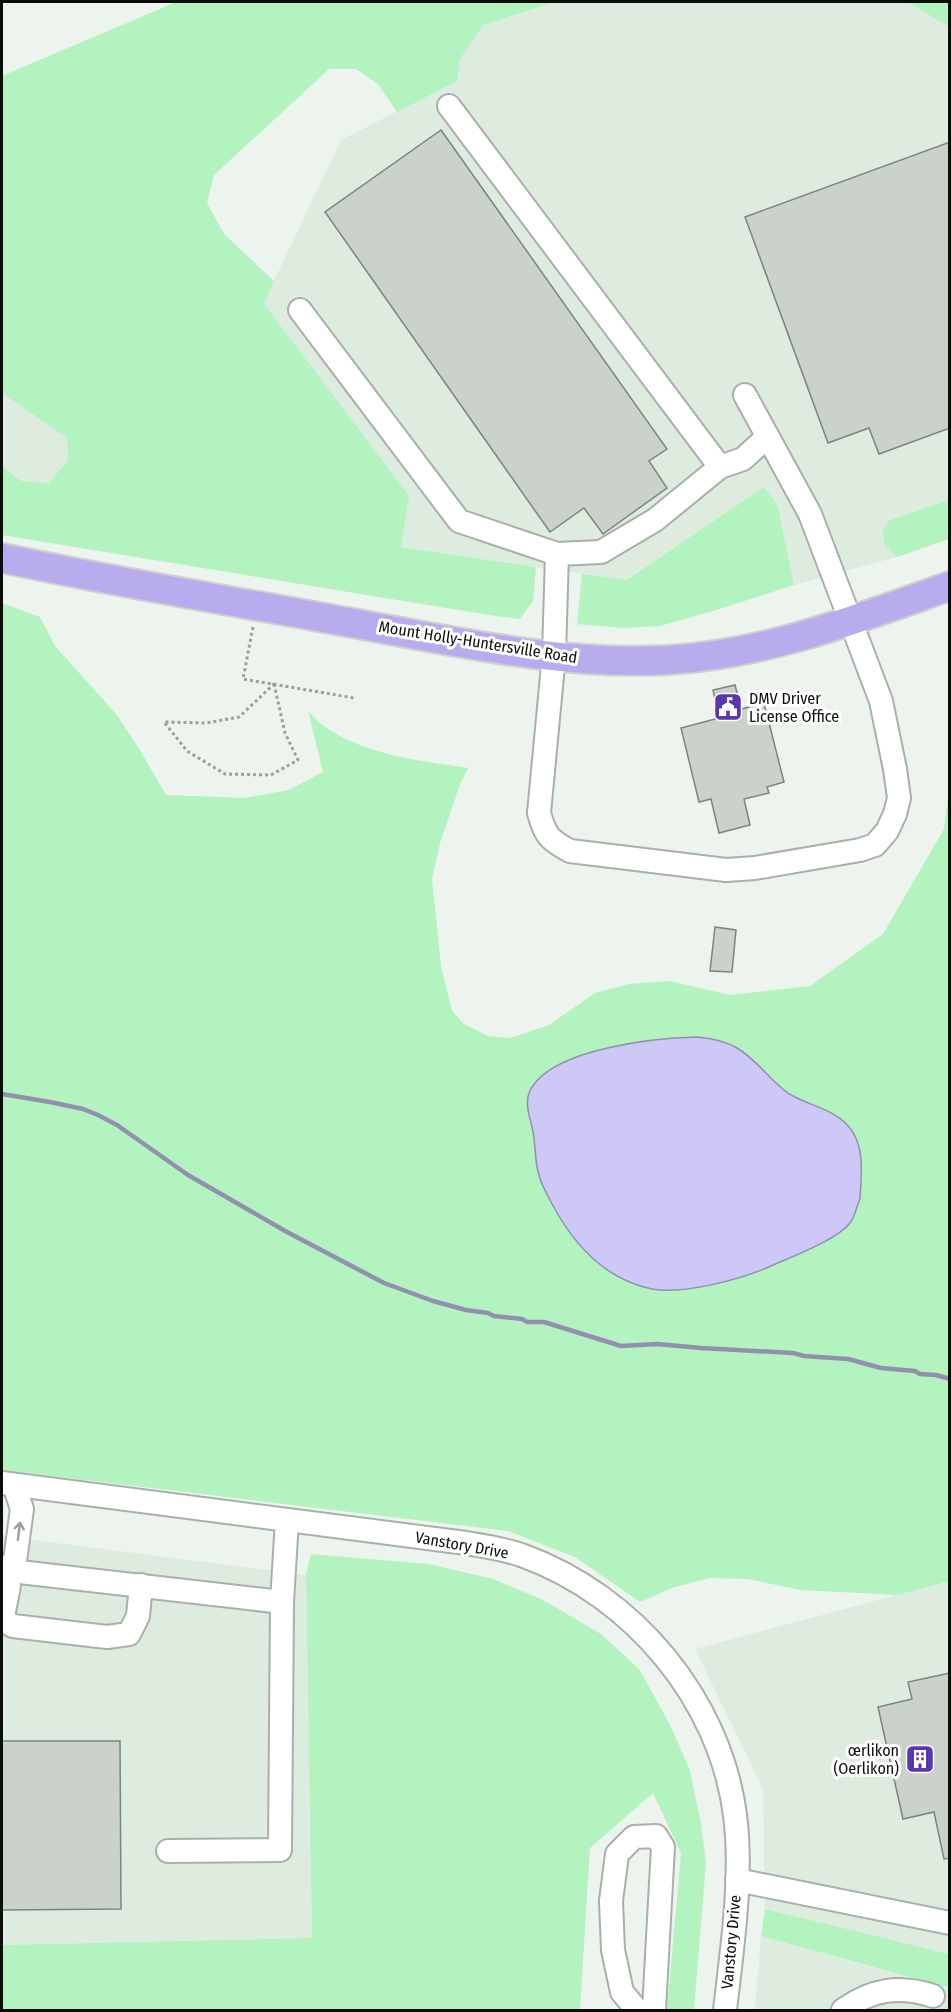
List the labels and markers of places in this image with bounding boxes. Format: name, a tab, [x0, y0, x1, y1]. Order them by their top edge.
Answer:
place label: DMV Driver License Office	[749, 689, 839, 726]
public building icon: DMV Driver License Office	[712, 691, 744, 723]
place label: œrlikon (Oerlikon)	[834, 1741, 899, 1778]
building icon: œrlikon (Oerlikon)	[904, 1743, 936, 1775]

